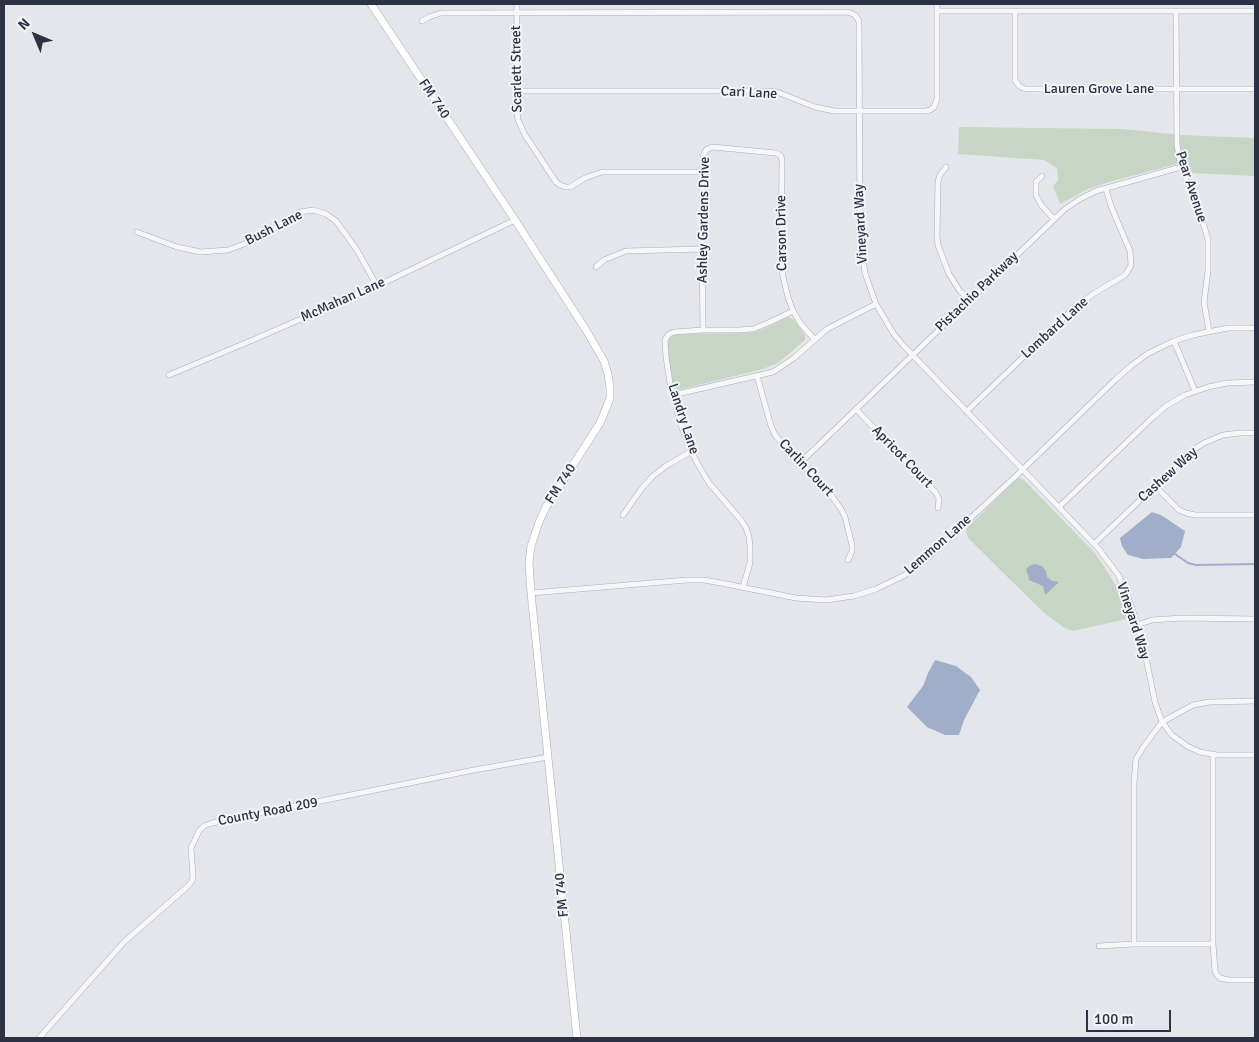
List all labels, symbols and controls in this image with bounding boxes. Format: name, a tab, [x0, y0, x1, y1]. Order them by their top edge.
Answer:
north arrow	[10, 10, 60, 60]
text: N	[15, 15, 33, 33]
street label: Scarlett Street	[508, 25, 526, 113]
street label: FM 740	[415, 76, 453, 122]
street label: Lauren Grove Lane	[1044, 81, 1154, 97]
street label: Cari Lane	[720, 83, 778, 103]
street label: Pear Avenue	[1172, 149, 1210, 225]
street label: Ashley Gardens Drive	[694, 157, 714, 283]
street label: Vineyard Way	[851, 184, 871, 264]
street label: Carson Drive	[773, 195, 791, 271]
street label: Bush Lane	[243, 206, 305, 250]
street label: Pistachio Parkway	[932, 248, 1022, 336]
street label: McMahan Lane	[298, 274, 388, 326]
street label: Lombard Lane	[1018, 294, 1092, 362]
street label: Landry Lane	[664, 382, 702, 456]
street label: Apricot Court	[868, 422, 936, 492]
street label: Carlin Court	[775, 436, 837, 500]
street label: Cashew Way	[1135, 444, 1201, 506]
street label: FM 740	[542, 461, 580, 507]
street label: Lemmon Lane	[901, 511, 975, 579]
street label: Vineyard Way	[1113, 580, 1153, 662]
street label: County Road 209	[217, 794, 319, 830]
street label: FM 740	[551, 872, 573, 918]
scale bar	[1089, 1000, 1174, 1032]
text: 100 m	[1094, 1010, 1134, 1028]

